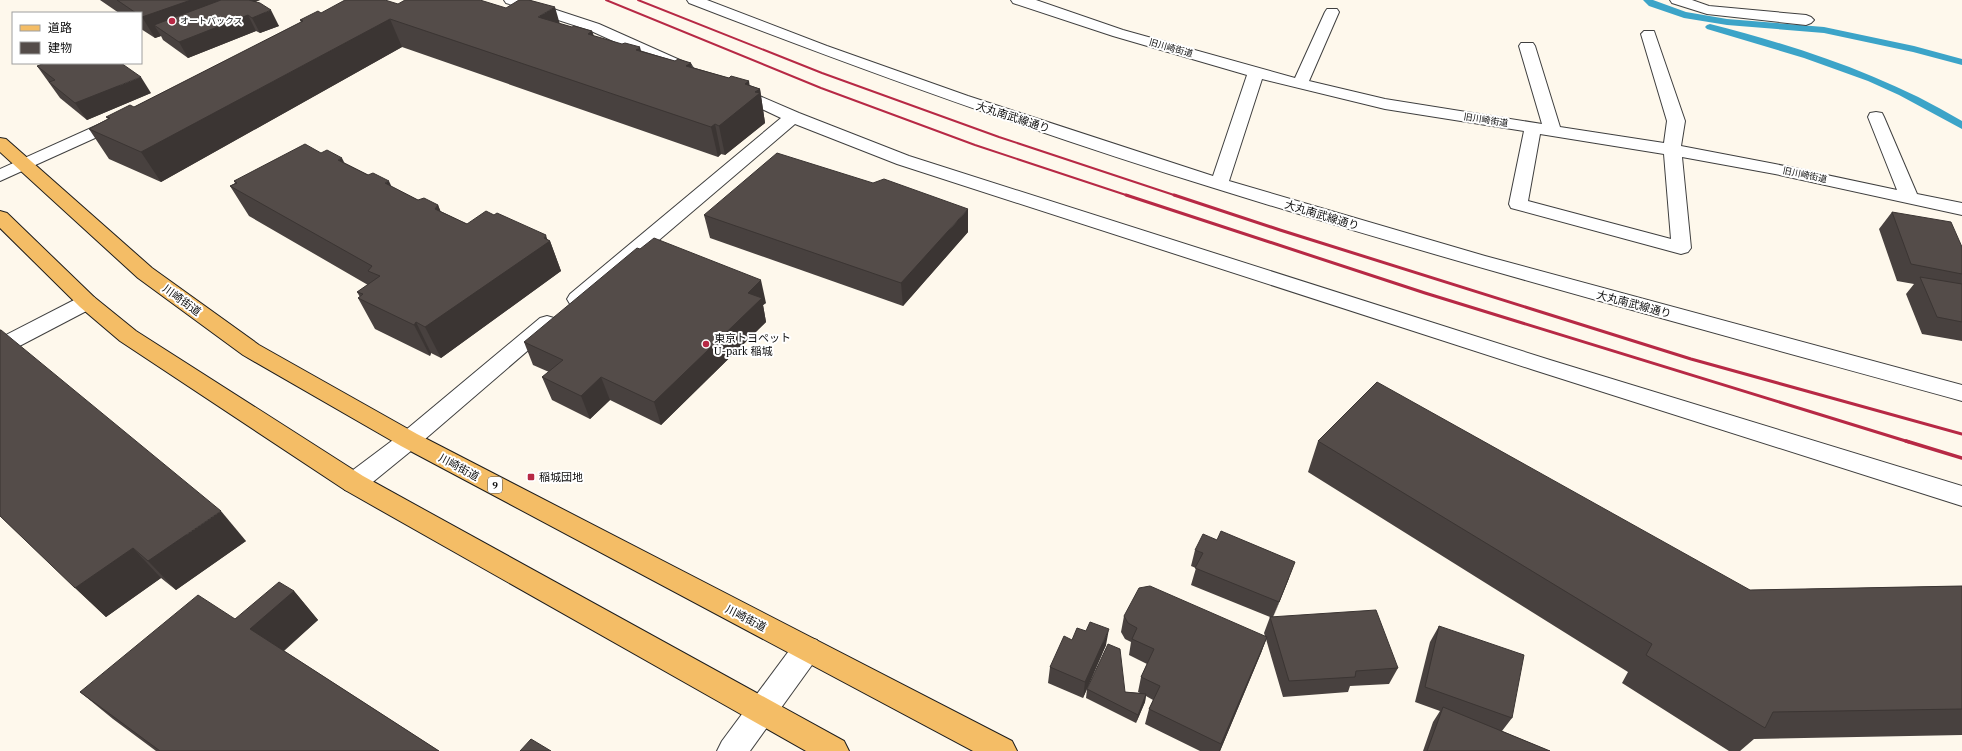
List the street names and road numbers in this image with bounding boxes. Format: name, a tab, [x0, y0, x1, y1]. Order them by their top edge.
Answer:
street label: 旧川崎街道	[1148, 36, 1194, 60]
street label: 大丸南武線通り	[974, 98, 1052, 136]
street label: 旧川崎街道	[1463, 111, 1509, 129]
street label: 旧川崎街道	[1782, 164, 1828, 186]
street label: 大丸南武線通り	[1283, 197, 1361, 233]
street label: 川崎街道	[160, 281, 204, 319]
street label: 大丸南武線通り	[1595, 287, 1673, 321]
street label: 川崎街道	[436, 450, 482, 484]
road number: 9	[488, 477, 502, 493]
street label: 川崎街道	[723, 602, 769, 634]

